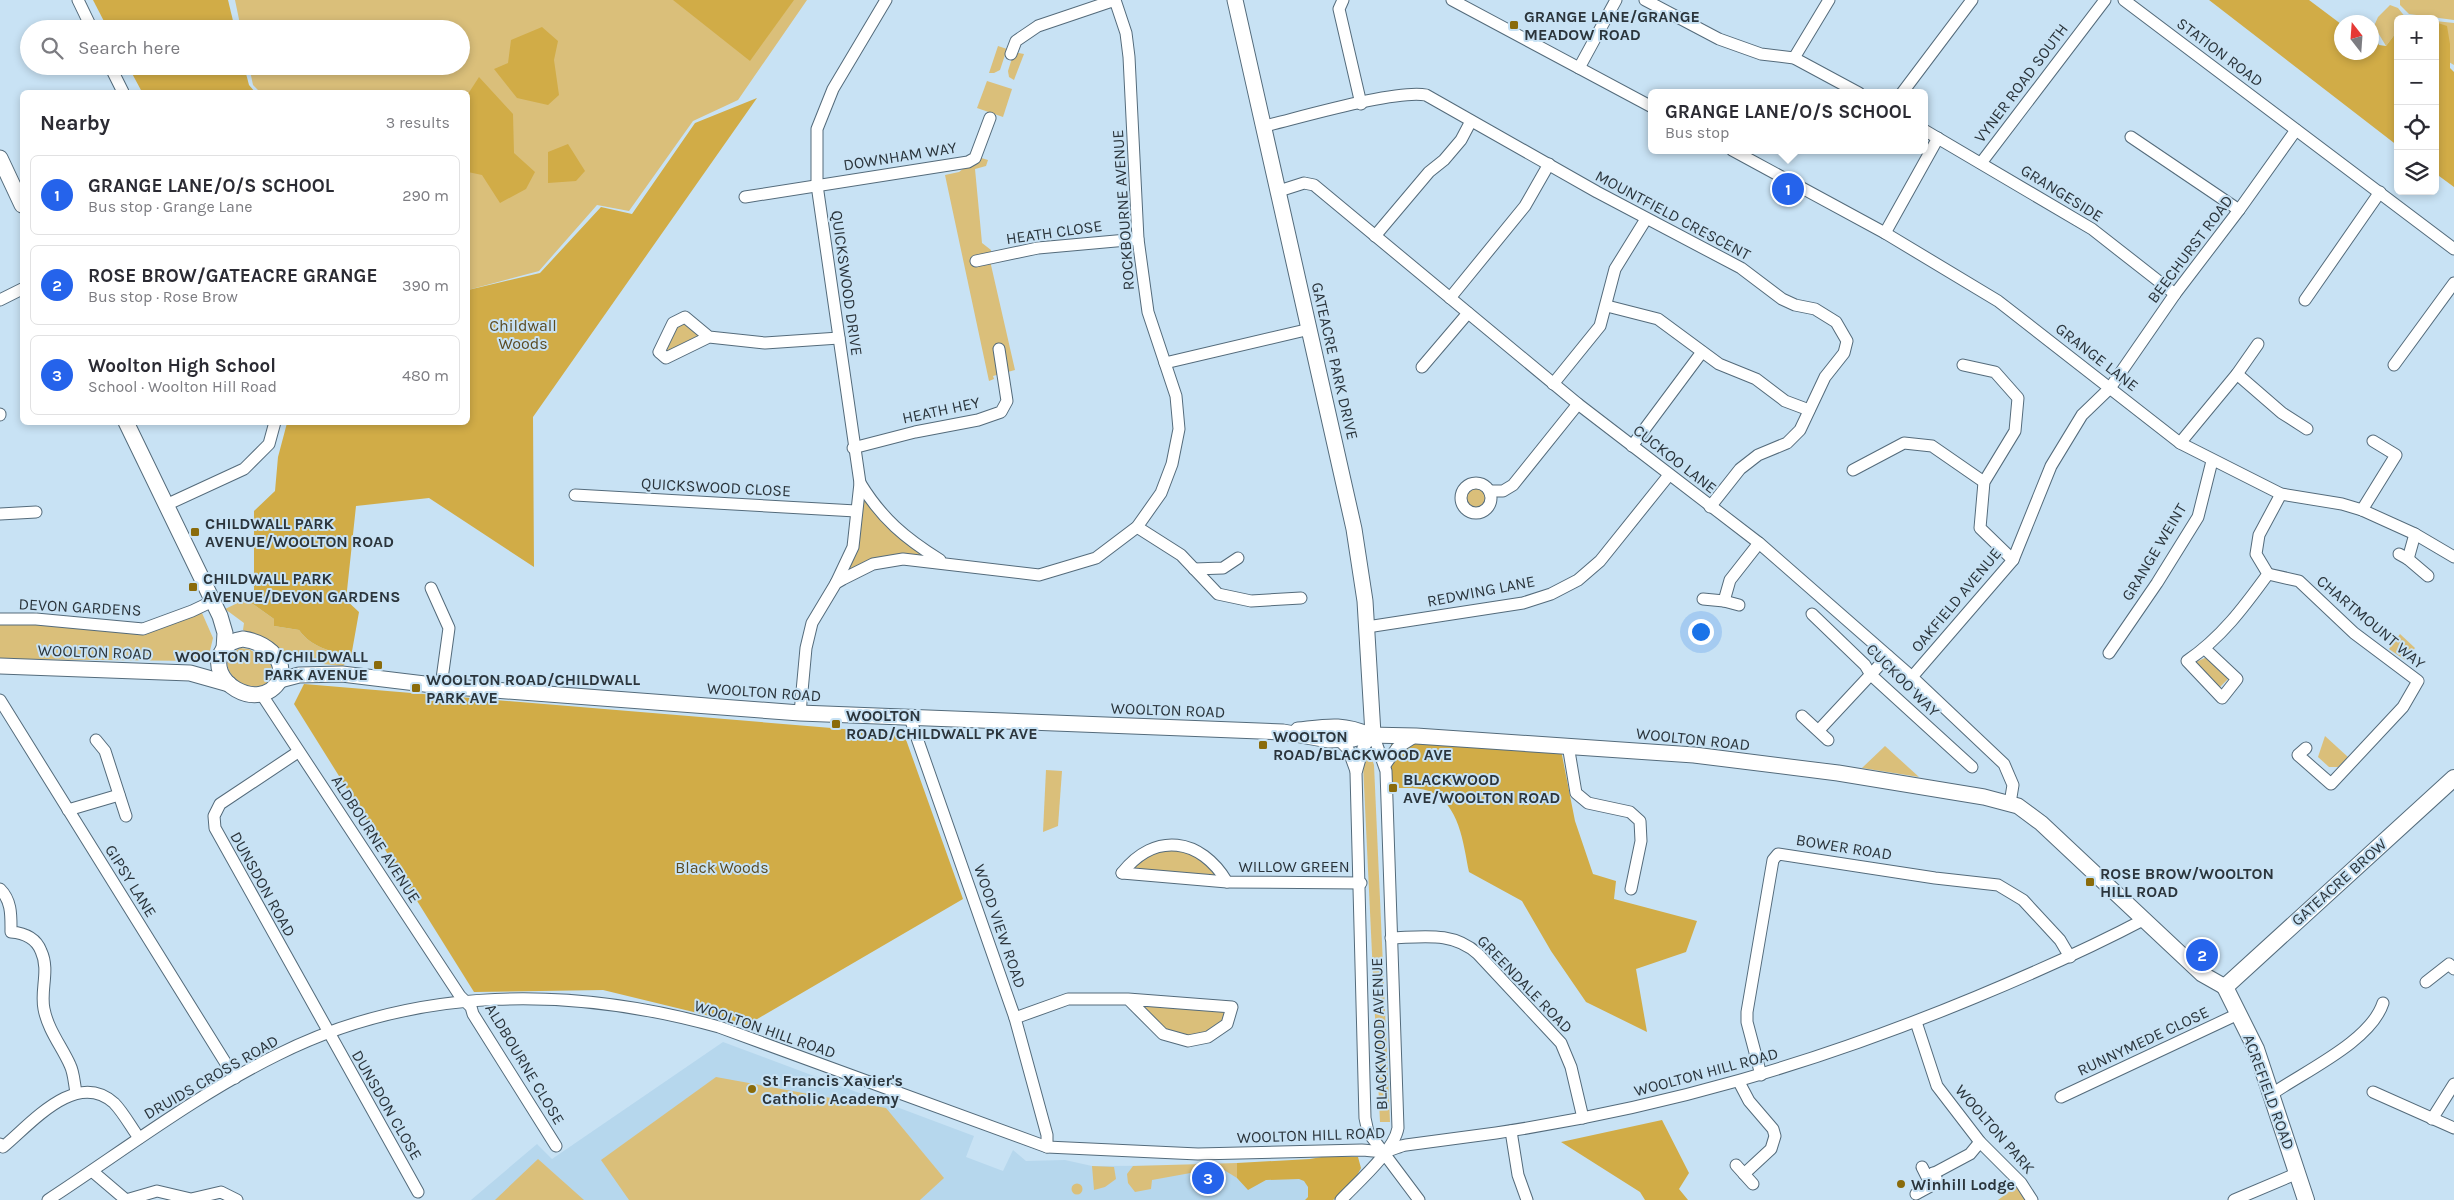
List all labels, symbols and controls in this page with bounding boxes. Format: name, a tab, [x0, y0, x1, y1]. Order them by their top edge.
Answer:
place label: GRANGE LANE/GRANGE MEADOW ROAD	[1524, 7, 1700, 44]
street label: STATION ROAD	[2173, 13, 2267, 91]
north arrow	[2334, 15, 2379, 60]
map controls	[2394, 15, 2439, 195]
button: +	[2394, 15, 2439, 60]
marker: GRANGE LANE/GRANGE MEADOW ROAD	[1508, 19, 1520, 31]
search box	[20, 20, 470, 75]
street label: VYNER ROAD SOUTH	[1970, 20, 2072, 146]
icon: search	[38, 34, 66, 62]
text: Search here	[78, 37, 180, 59]
button: −	[2394, 60, 2439, 105]
popup	[1648, 89, 1928, 154]
text: GRANGE LANE/O/S SCHOOL	[1665, 101, 1911, 123]
button: locate	[2394, 105, 2439, 150]
text: Nearby	[40, 111, 110, 135]
text: 3 results	[386, 113, 450, 132]
text: Bus stop	[1665, 123, 1729, 142]
street label: ROCKBOURNE AVENUE	[1108, 129, 1138, 291]
street label: DOWNHAM WAY	[842, 138, 958, 174]
button: layers	[2394, 150, 2439, 195]
street label: GRANGESIDE	[2017, 160, 2107, 226]
street label: MOUNTFIELD CRESCENT	[1592, 166, 1754, 264]
pin: 1	[1772, 170, 1804, 208]
text: GRANGE LANE/O/S SCHOOL	[88, 175, 334, 197]
text: 1	[54, 186, 60, 205]
text: 290 m	[402, 186, 449, 205]
street label: BEECHURST ROAD	[2143, 191, 2237, 307]
text: Bus stop · Grange Lane	[88, 197, 253, 216]
street label: QUICKSWOOD DRIVE	[827, 209, 867, 357]
street label: HEATH CLOSE	[1005, 216, 1103, 248]
text: ROSE BROW/GATEACRE GRANGE	[88, 265, 378, 287]
text: 2	[52, 276, 62, 295]
text: 390 m	[402, 276, 449, 295]
street label: GATEACRE PARK DRIVE	[1308, 280, 1362, 442]
text: Bus stop · Rose Brow	[88, 287, 238, 306]
park label: Childwall Woods	[489, 316, 557, 353]
street label: GRANGE LANE	[2052, 319, 2142, 395]
text: Woolton High School	[88, 355, 276, 377]
text: 3	[52, 366, 62, 385]
text: 480 m	[402, 366, 449, 385]
text: School · Woolton Hill Road	[88, 377, 277, 396]
street label: HEATH HEY	[900, 392, 982, 428]
street label: CUCKOO LANE	[1629, 420, 1721, 498]
street label: QUICKSWOOD CLOSE	[641, 474, 791, 500]
street label: GRANGE WEINT	[2118, 500, 2190, 604]
place label: CHILDWALL PARK AVENUE/WOOLTON ROAD	[205, 514, 394, 551]
marker: CHILDWALL PARK AVENUE/WOOLTON ROAD	[189, 526, 201, 538]
street label: OAKFIELD AVENUE	[1907, 544, 2005, 656]
place label: CHILDWALL PARK AVENUE/DEVON GARDENS	[203, 569, 400, 606]
street label: REDWING LANE	[1425, 571, 1537, 611]
street label: CHARTMOUNT WAY	[2313, 571, 2429, 673]
marker: CHILDWALL PARK AVENUE/DEVON GARDENS	[187, 581, 199, 593]
street label: DEVON GARDENS	[18, 594, 142, 620]
your location	[1688, 619, 1714, 645]
street label: CUCKOO WAY	[1862, 639, 1944, 721]
street label: WOOLTON ROAD	[37, 641, 153, 663]
place label: WOOLTON RD/CHILDWALL PARK AVENUE	[175, 647, 368, 684]
marker: WOOLTON RD/CHILDWALL PARK AVENUE	[372, 659, 384, 671]
place label: WOOLTON ROAD/CHILDWALL PARK AVE	[426, 670, 640, 707]
street label: WOOLTON ROAD	[706, 679, 822, 705]
marker: WOOLTON ROAD/CHILDWALL PARK AVE	[410, 682, 422, 694]
street label: WOOLTON ROAD	[1110, 699, 1226, 721]
place label: WOOLTON ROAD/CHILDWALL PK AVE	[846, 706, 1038, 743]
marker: WOOLTON ROAD/CHILDWALL PK AVE	[830, 718, 842, 730]
street label: WOOLTON ROAD	[1635, 724, 1751, 754]
place label: WOOLTON ROAD/BLACKWOOD AVE	[1273, 727, 1452, 764]
marker: WOOLTON ROAD/BLACKWOOD AVE	[1257, 739, 1269, 751]
place label: BLACKWOOD AVE/WOOLTON ROAD	[1403, 770, 1560, 807]
street label: ALDBOURNE AVENUE	[328, 772, 424, 906]
marker: BLACKWOOD AVE/WOOLTON ROAD	[1387, 782, 1399, 794]
street label: DUNSDON ROAD	[226, 828, 300, 940]
street label: BOWER ROAD	[1795, 830, 1893, 864]
street label: GATEACRE BROW	[2287, 834, 2391, 930]
street label: GIPSY LANE	[101, 841, 161, 921]
street label: WILLOW GREEN	[1238, 857, 1350, 876]
park label: Black Woods	[675, 858, 769, 877]
street label: WOOD VIEW ROAD	[970, 862, 1030, 990]
place label: ROSE BROW/WOOLTON HILL ROAD	[2100, 864, 2274, 901]
marker: ROSE BROW/WOOLTON HILL ROAD	[2084, 876, 2096, 888]
street label: GREENDALE ROAD	[1473, 931, 1577, 1037]
pin: 2	[2186, 936, 2218, 974]
street label: BLACKWOOD AVENUE	[1367, 957, 1391, 1111]
street label: WOOLTON HILL ROAD	[692, 996, 838, 1062]
street label: ALDBOURNE CLOSE	[481, 1000, 569, 1128]
street label: RUNNYMEDE CLOSE	[2074, 1002, 2212, 1080]
street label: DRUIDS CROSS ROAD	[140, 1031, 282, 1123]
street label: ACREFIELD ROAD	[2239, 1032, 2299, 1152]
street label: WOOLTON HILL ROAD	[1632, 1044, 1780, 1100]
street label: DUNSDON CLOSE	[348, 1047, 426, 1163]
place label: St Francis Xavier's Catholic Academy	[762, 1071, 903, 1108]
street label: WOOLTON PARK	[1951, 1081, 2039, 1178]
marker: St Francis Xavier's Catholic Academy	[746, 1083, 758, 1095]
street label: WOOLTON HILL ROAD	[1236, 1123, 1386, 1147]
pin: 3	[1192, 1159, 1224, 1197]
place label: Winhill Lodge	[1911, 1175, 2015, 1194]
marker: Winhill Lodge	[1895, 1178, 1907, 1190]

